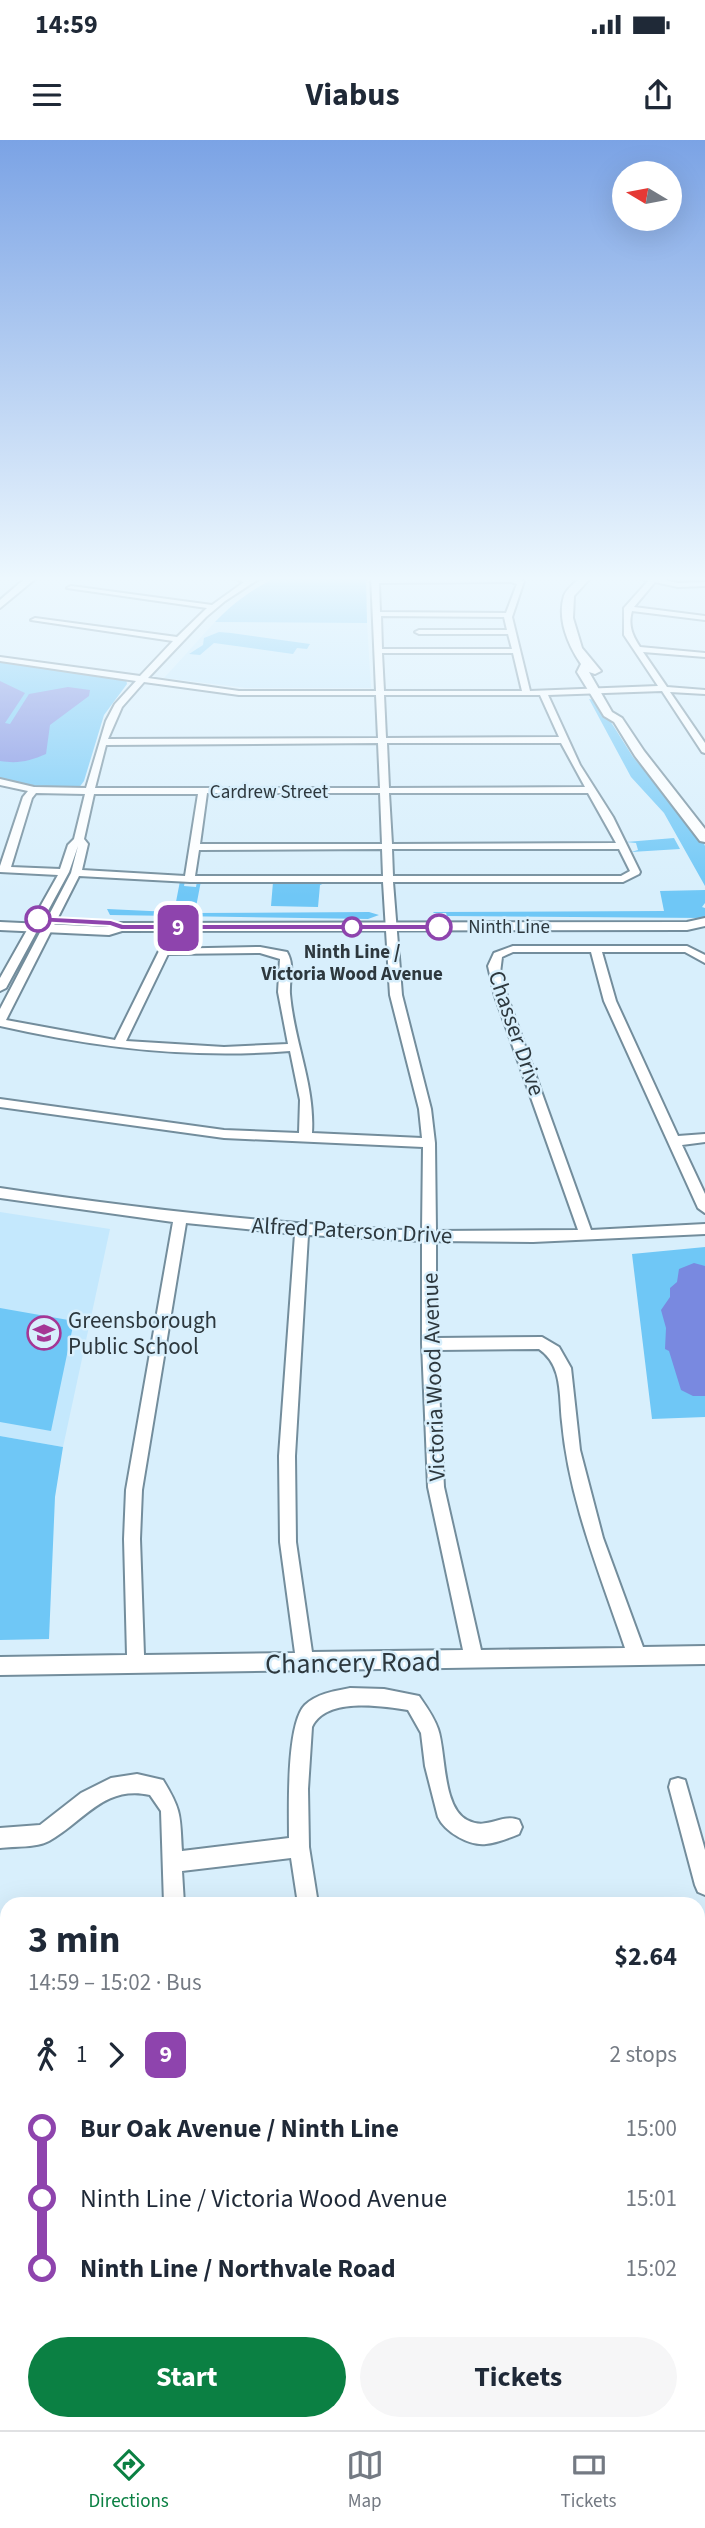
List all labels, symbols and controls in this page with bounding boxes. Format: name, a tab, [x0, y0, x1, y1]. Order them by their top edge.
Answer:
text: 14:59	[35, 6, 98, 43]
text: Viabus	[305, 72, 400, 118]
icon: menu	[28, 76, 66, 114]
icon: share	[639, 76, 677, 114]
north arrow	[612, 161, 682, 231]
map controls	[612, 161, 682, 231]
street label: Cardrew Street	[210, 779, 329, 806]
line badge: 9	[155, 905, 201, 951]
unlabelled marker	[25, 906, 51, 932]
text: 9	[172, 910, 184, 945]
unlabelled marker	[426, 914, 452, 940]
street label: Ninth Line	[468, 914, 550, 941]
marker: Ninth Line / Victoria Wood Avenue	[342, 917, 362, 937]
place label: Ninth Line / Victoria Wood Avenue	[260, 939, 443, 988]
street label: Chasser Drive	[480, 966, 553, 1100]
street label: Alfred Paterson Drive	[251, 1209, 453, 1252]
street label: Victoria Wood Avenue	[413, 1272, 454, 1482]
place label: Greensborough Public School	[68, 1304, 217, 1363]
school or university icon: Greensborough Public School	[25, 1314, 63, 1352]
street label: Chancery Road	[265, 1641, 441, 1685]
text: 3 min	[28, 1913, 120, 1967]
text: $2.64	[614, 1938, 677, 1975]
text: 14:59 – 15:02 · Bus	[28, 1966, 202, 1999]
icon: walk	[28, 2036, 66, 2074]
icon: forward	[97, 2036, 135, 2074]
text: 9	[159, 2037, 172, 2072]
text: 1	[76, 2038, 87, 2071]
text: 2 stops	[610, 2038, 677, 2071]
text: Bur Oak Avenue / Ninth Line	[80, 2110, 399, 2147]
text: 15:00	[626, 2112, 677, 2145]
text: Ninth Line / Victoria Wood Avenue	[80, 2180, 447, 2217]
text: 15:01	[626, 2182, 677, 2215]
text: Ninth Line / Northvale Road	[80, 2250, 396, 2287]
text: 15:02	[626, 2252, 677, 2285]
button: Start	[28, 2337, 346, 2417]
button: Tickets	[360, 2337, 677, 2417]
tab: Directions	[88, 2446, 169, 2515]
tab: Map	[346, 2446, 384, 2515]
tab: Tickets	[561, 2446, 617, 2515]

